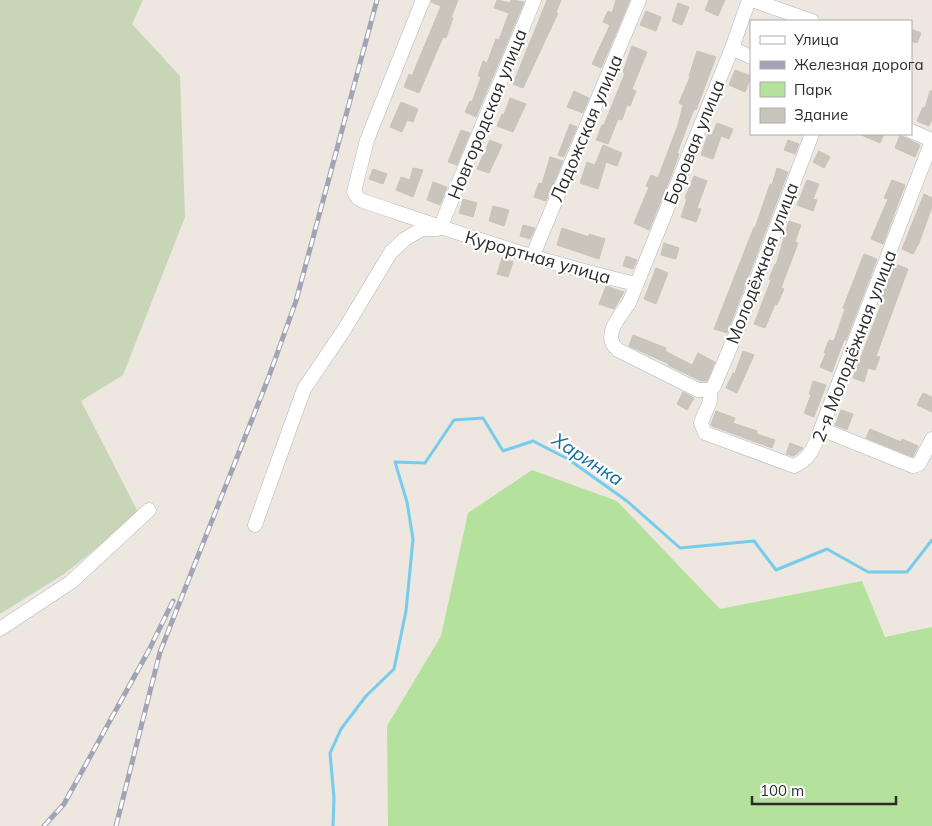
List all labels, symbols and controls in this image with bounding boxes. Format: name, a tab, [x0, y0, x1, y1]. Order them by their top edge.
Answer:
legend	[750, 20, 912, 135]
street label: Новгородская улица	[442, 25, 532, 203]
text: Улица	[793, 30, 839, 49]
street label: Ладожская улица	[545, 51, 627, 205]
text: Железная дорога	[794, 55, 924, 74]
street label: Боровая улица	[659, 76, 729, 208]
text: Парк	[794, 80, 833, 99]
text: Здание	[794, 105, 848, 124]
street label: Молодёжная улица	[721, 179, 803, 347]
street label: Курортная улица	[462, 225, 614, 289]
street label: 2-я Молодёжная улица	[807, 247, 901, 445]
water label: Харинка	[547, 427, 628, 491]
scale bar	[752, 774, 896, 806]
text: 100 m	[760, 781, 804, 800]

